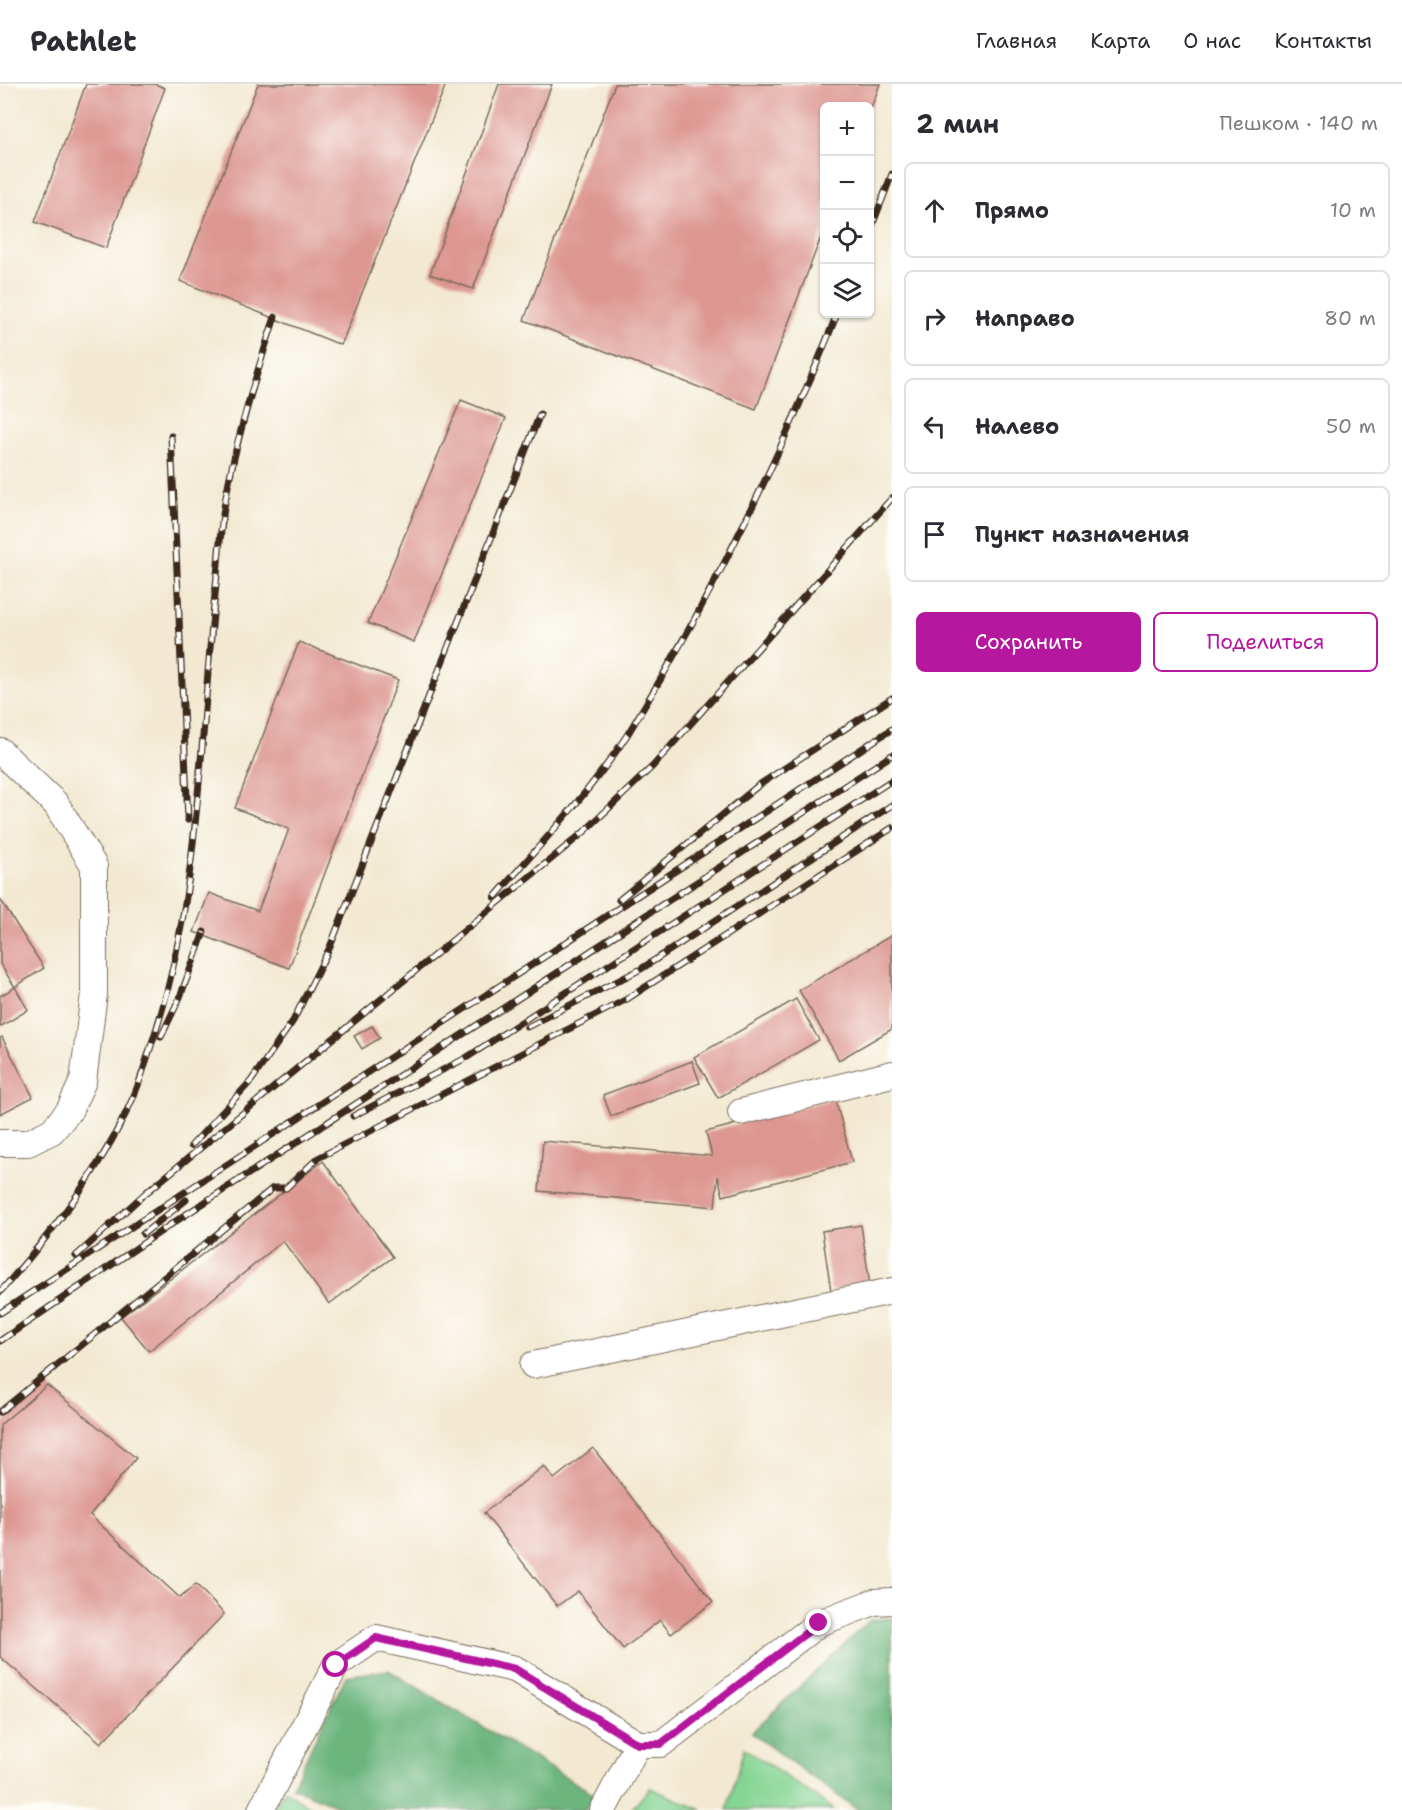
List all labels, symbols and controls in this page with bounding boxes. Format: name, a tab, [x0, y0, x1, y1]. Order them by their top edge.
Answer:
text: Pathlet	[30, 22, 137, 60]
text: Главная	[976, 27, 1057, 55]
text: Карта	[1090, 27, 1150, 55]
text: О нас	[1183, 27, 1241, 55]
text: Контакты	[1274, 27, 1372, 55]
map controls	[820, 102, 874, 318]
button: +	[820, 102, 874, 156]
text: 2 мин	[916, 106, 999, 141]
text: Пешком · 140 m	[1220, 110, 1378, 136]
button: −	[820, 156, 874, 210]
icon: ahead	[918, 194, 951, 227]
text: Прямо	[975, 196, 1049, 225]
text: 10 m	[1330, 197, 1376, 223]
button: locate	[820, 210, 874, 264]
button: layers	[820, 264, 874, 318]
icon: right	[918, 302, 951, 335]
text: Направо	[975, 304, 1075, 333]
text: 80 m	[1324, 305, 1376, 331]
icon: left	[918, 410, 951, 443]
text: Налево	[975, 412, 1059, 441]
text: 50 m	[1326, 413, 1376, 439]
icon: arrive	[918, 518, 951, 551]
text: Пункт назначения	[975, 520, 1189, 549]
button: Сохранить	[916, 612, 1141, 672]
button: Поделиться	[1153, 612, 1378, 672]
route end	[805, 1609, 831, 1635]
route start	[322, 1651, 348, 1677]

